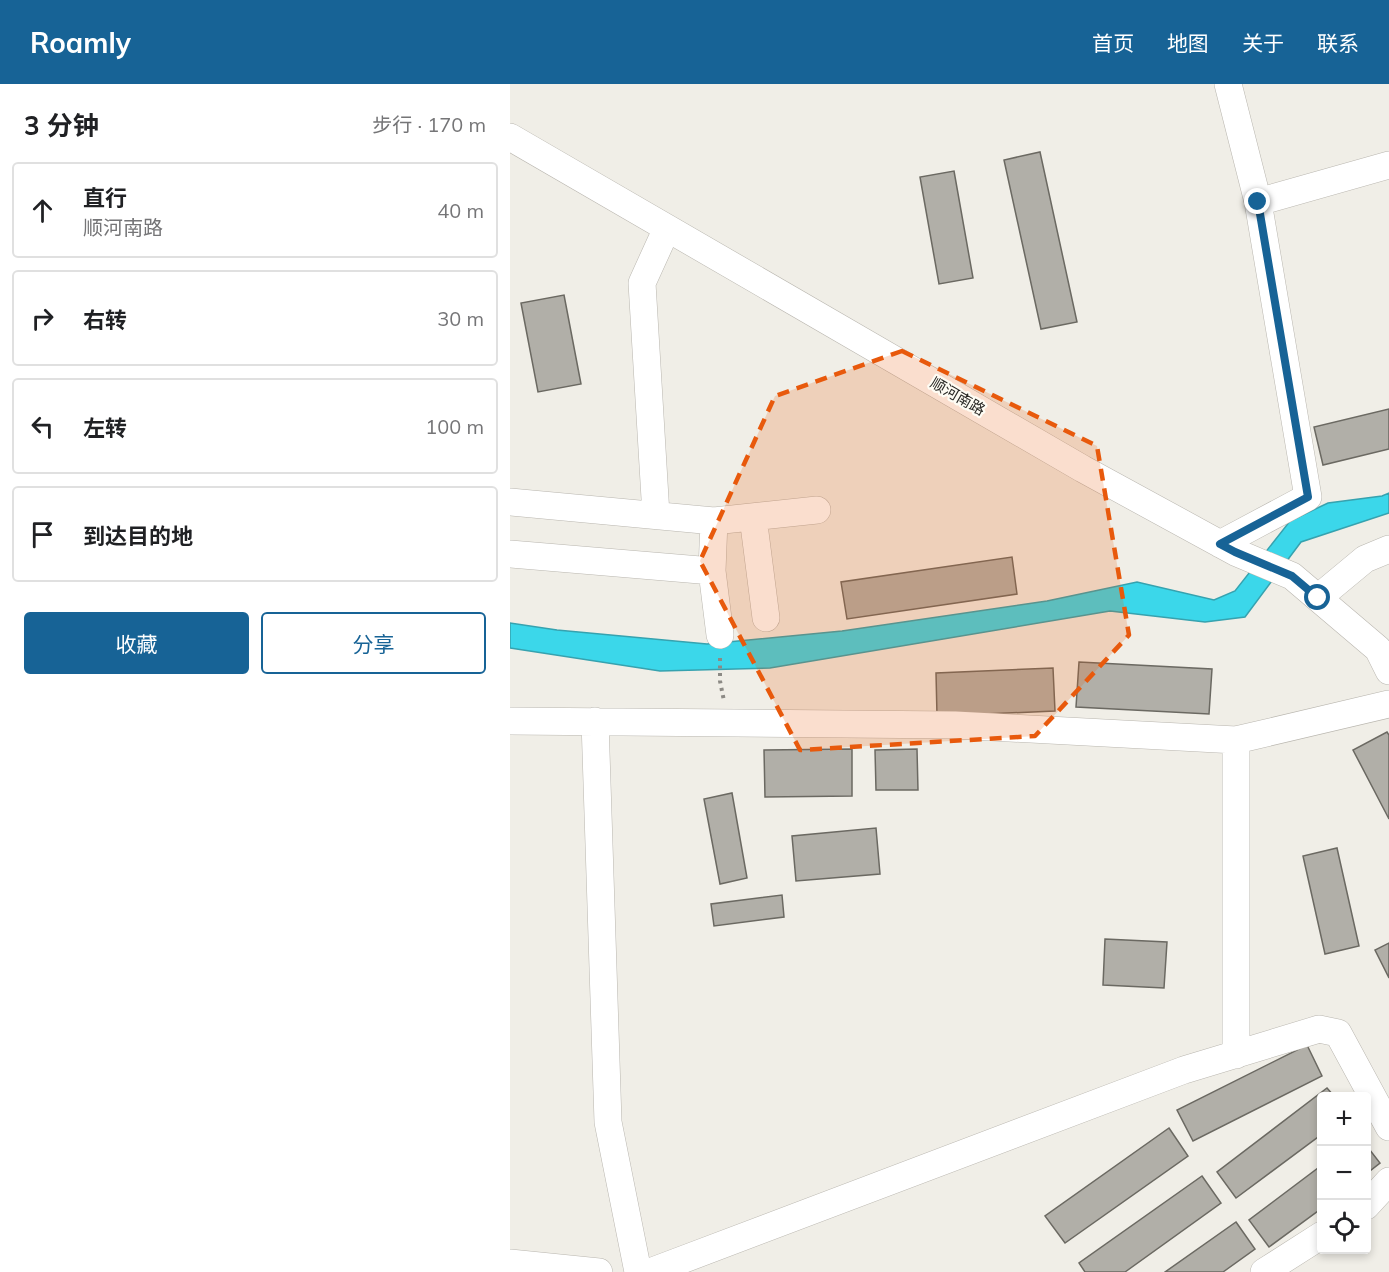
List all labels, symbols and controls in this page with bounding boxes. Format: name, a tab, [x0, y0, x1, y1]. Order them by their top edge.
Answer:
text: Roamly	[30, 25, 131, 60]
text: 首页	[1092, 30, 1134, 56]
text: 地图	[1167, 30, 1209, 56]
text: 关于	[1242, 30, 1284, 56]
text: 联系	[1317, 30, 1359, 56]
text: 3 分钟	[24, 109, 99, 142]
text: 步行 · 170 m	[372, 112, 486, 137]
text: 直行	[83, 184, 127, 212]
route end	[1244, 188, 1270, 214]
icon: ahead	[26, 194, 59, 227]
text: 40 m	[437, 198, 484, 223]
text: 顺河南路	[83, 215, 163, 240]
icon: right	[26, 302, 59, 335]
text: 右转	[83, 306, 127, 334]
text: 30 m	[437, 306, 484, 331]
street label: 顺河南路	[927, 373, 989, 419]
icon: left	[26, 410, 59, 443]
text: 左转	[83, 414, 127, 442]
text: 100 m	[425, 414, 484, 439]
icon: arrive	[26, 518, 59, 551]
text: 到达目的地	[83, 522, 193, 550]
route start	[1304, 584, 1330, 610]
button: 收藏	[24, 612, 249, 674]
button: 分享	[261, 612, 486, 674]
map controls	[1317, 1092, 1371, 1254]
button: +	[1317, 1092, 1371, 1146]
button: −	[1317, 1146, 1371, 1200]
button: locate	[1317, 1200, 1371, 1254]

